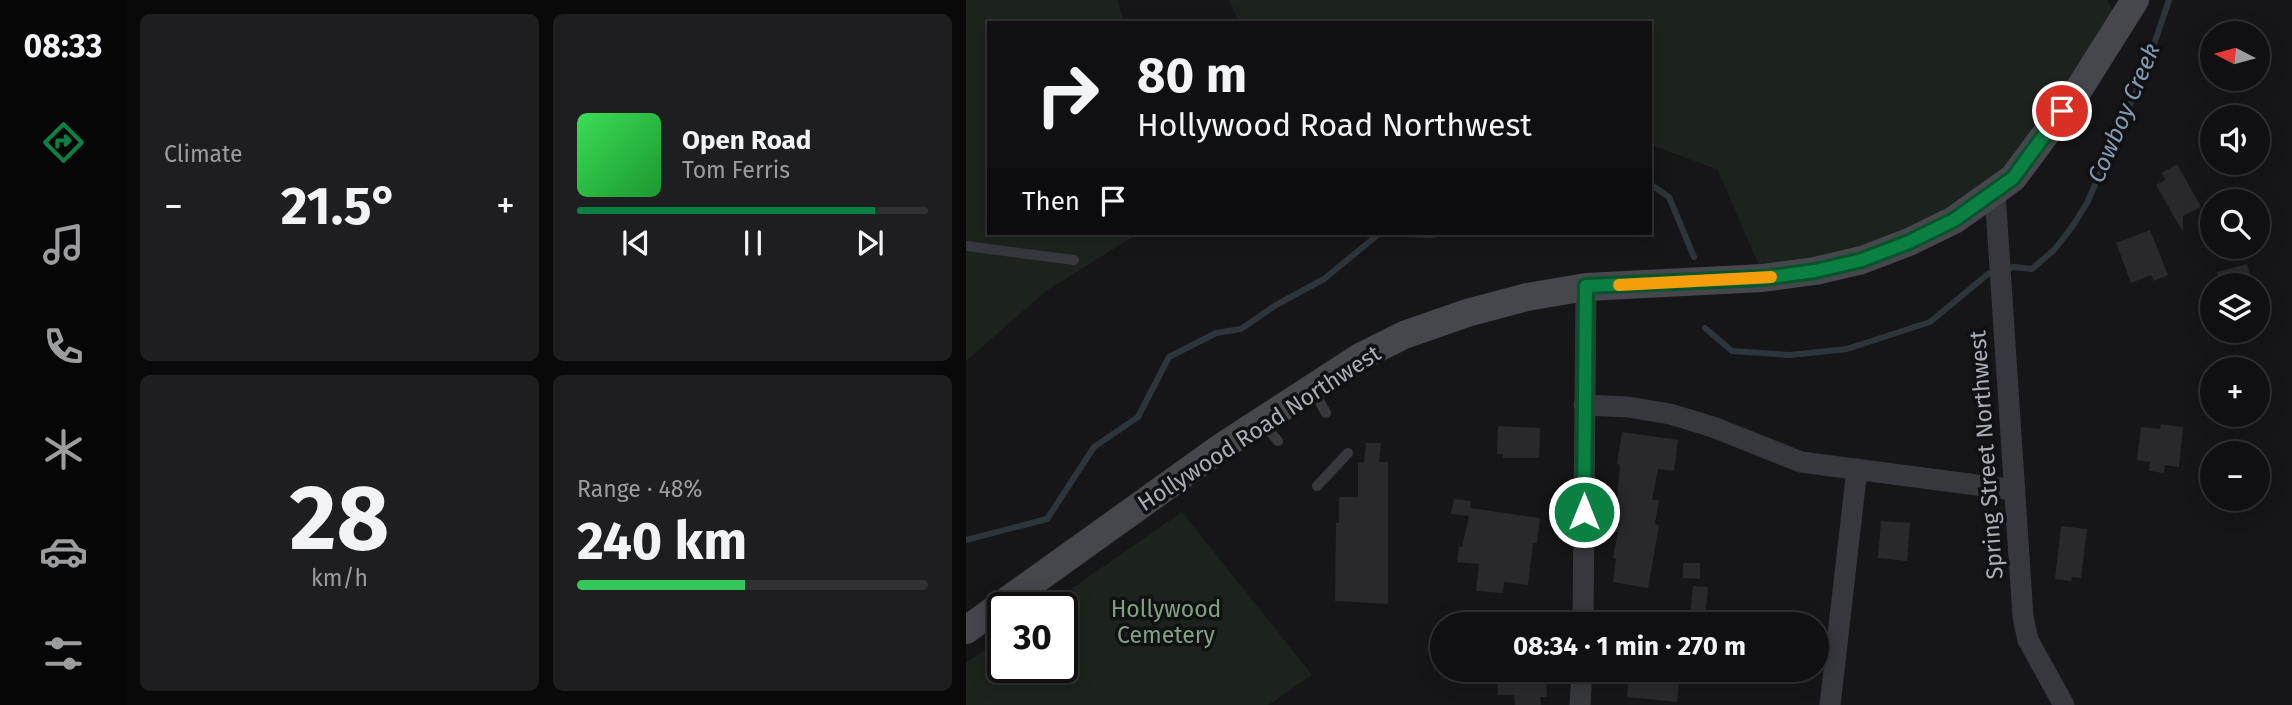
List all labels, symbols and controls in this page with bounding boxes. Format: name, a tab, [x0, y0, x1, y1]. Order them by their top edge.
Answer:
north arrow	[2200, 21, 2270, 91]
map controls	[2200, 21, 2270, 511]
text: 08:33	[24, 27, 102, 65]
water label: Cowboy Creek	[2082, 39, 2166, 187]
text: 80 m	[1137, 46, 1247, 105]
icon: right	[1022, 49, 1113, 140]
pin	[2032, 81, 2092, 141]
icon: arrive	[2043, 92, 2081, 130]
button: sound	[2200, 105, 2270, 175]
text: Hollywood Road Northwest	[1137, 106, 1532, 144]
icon: directions	[39, 118, 88, 167]
text: Open Road	[682, 125, 811, 156]
text: Climate	[164, 140, 243, 168]
text: Tom Ferris	[682, 156, 790, 184]
text: 21.5°	[281, 175, 398, 238]
icon: arrive	[1094, 182, 1132, 220]
text: −	[164, 183, 183, 229]
text: +	[496, 183, 515, 229]
text: Then	[1022, 186, 1080, 217]
button: search	[2200, 189, 2270, 259]
icon: music	[39, 220, 88, 269]
icon: previous	[617, 224, 655, 262]
icon: pause	[734, 224, 772, 262]
icon: next	[851, 224, 889, 262]
button: layers	[2200, 273, 2270, 343]
icon: phone	[39, 322, 88, 371]
street label: Spring Street Northwest	[1963, 329, 2009, 580]
street label: Hollywood Road Northwest	[1132, 339, 1386, 517]
button: +	[2200, 357, 2270, 427]
icon: climate	[39, 425, 88, 474]
button: −	[2200, 441, 2270, 511]
text: 28	[290, 464, 389, 573]
text: Range · 48%	[577, 475, 702, 503]
position arrow	[1547, 475, 1621, 549]
text: 240 km	[577, 510, 747, 573]
icon: car	[39, 527, 88, 576]
text: km/h	[311, 564, 368, 592]
speed limit sign: 30	[987, 592, 1078, 683]
park label: Hollywood Cemetery	[1111, 595, 1221, 649]
icon: filters	[39, 629, 88, 678]
text: 08:34 · 1 min · 270 m	[1513, 631, 1746, 662]

